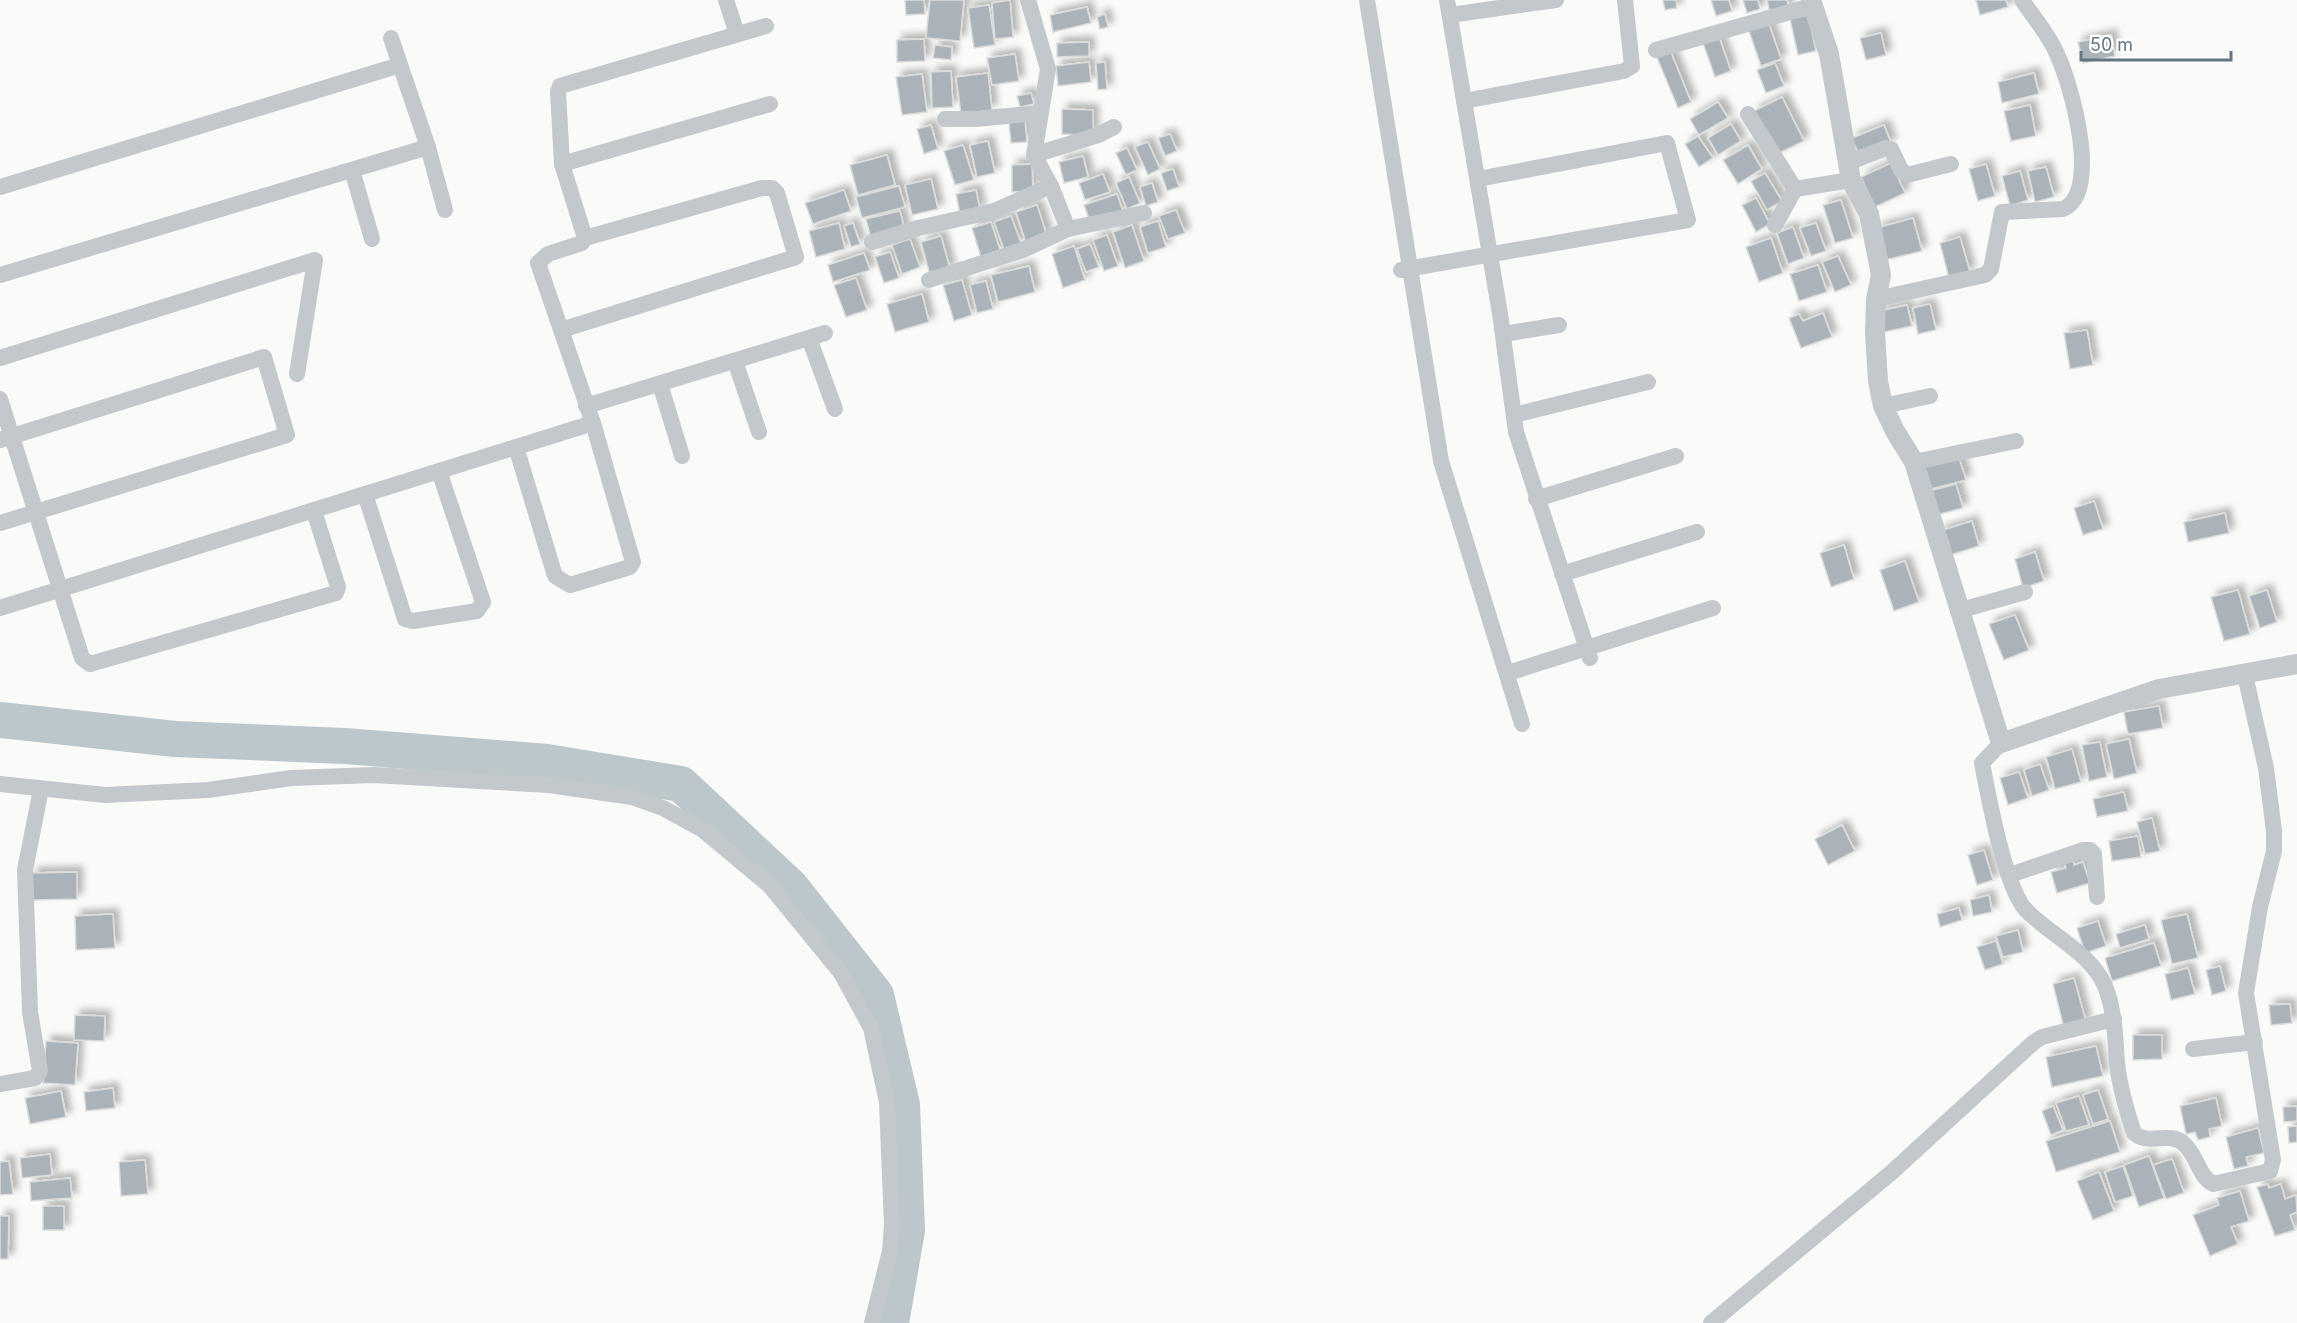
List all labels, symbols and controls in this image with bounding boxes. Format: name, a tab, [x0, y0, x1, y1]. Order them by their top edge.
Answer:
scale bar	[2081, 24, 2231, 62]
text: 50 m	[2090, 34, 2133, 55]

